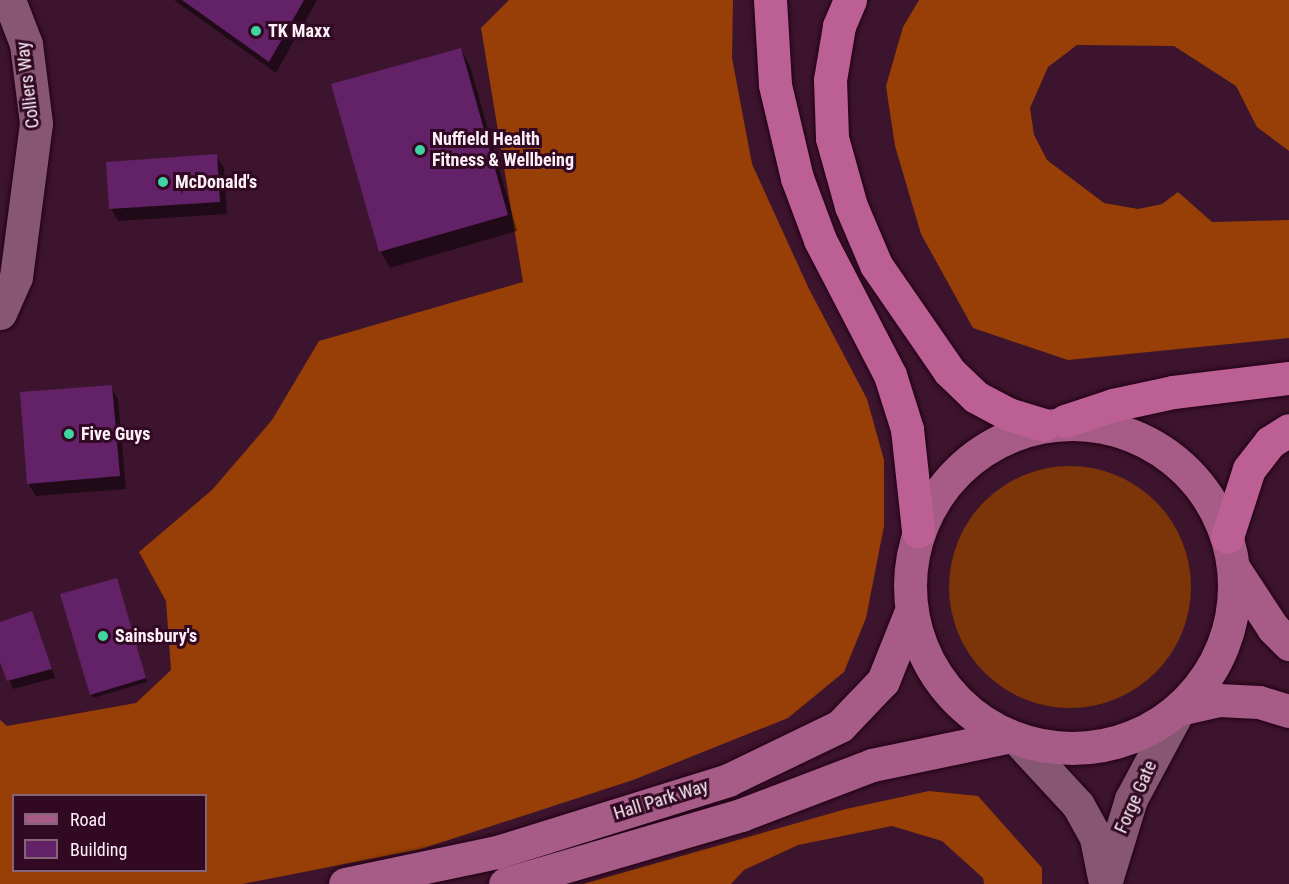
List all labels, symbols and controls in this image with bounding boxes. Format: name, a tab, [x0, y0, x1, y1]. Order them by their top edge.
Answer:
place label: TK Maxx	[268, 20, 330, 42]
marker: TK Maxx	[249, 24, 263, 38]
street label: Colliers Way	[12, 40, 44, 130]
place label: Nuffield Health Fitness & Wellbeing	[432, 129, 574, 172]
marker: Nuffield Health Fitness & Wellbeing	[413, 143, 427, 157]
place label: McDonald's	[175, 171, 257, 193]
marker: McDonald's	[156, 175, 170, 189]
place label: Five Guys	[81, 423, 150, 445]
marker: Five Guys	[62, 427, 76, 441]
place label: Sainsbury's	[115, 625, 197, 647]
marker: Sainsbury's	[96, 629, 110, 643]
street label: Forge Gate	[1110, 757, 1162, 837]
street label: Hall Park Way	[611, 775, 711, 825]
legend	[12, 794, 207, 872]
text: Road	[70, 809, 106, 830]
text: Building	[70, 839, 127, 860]

